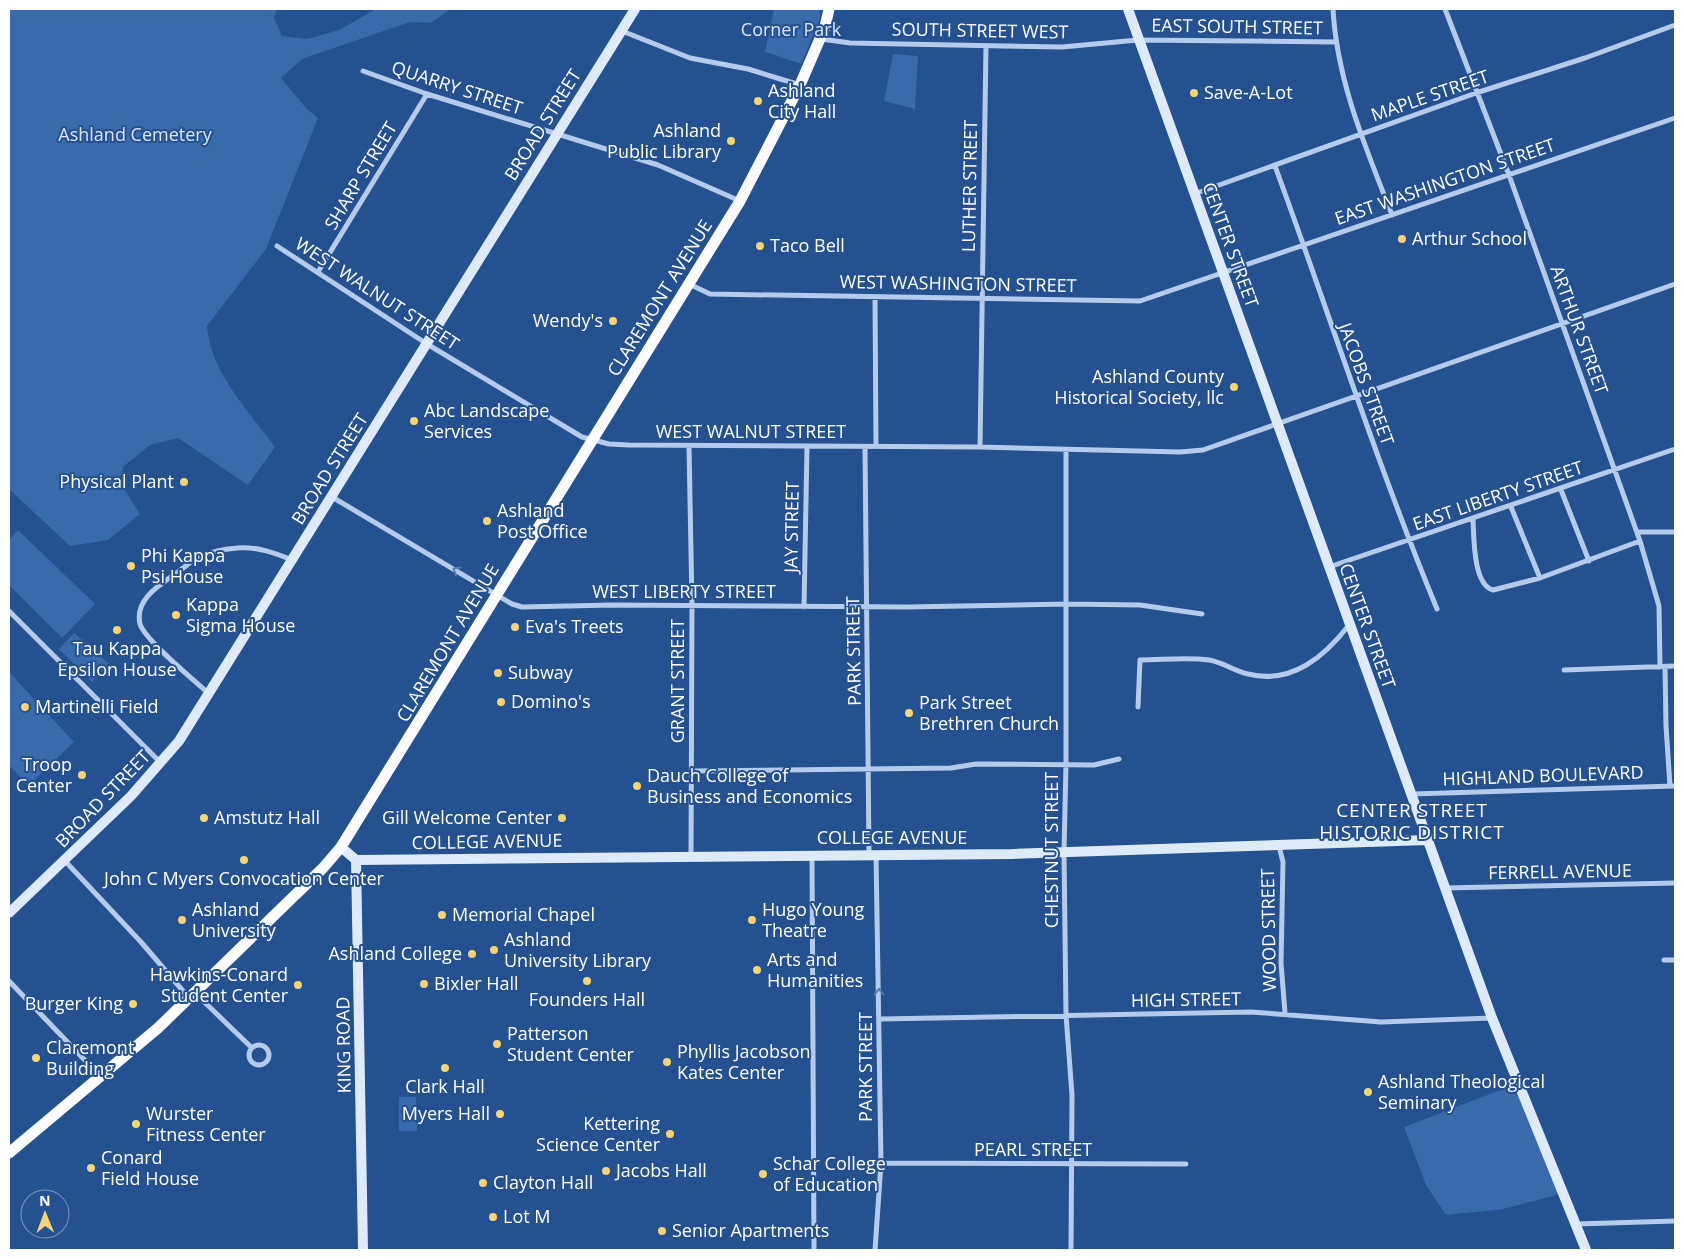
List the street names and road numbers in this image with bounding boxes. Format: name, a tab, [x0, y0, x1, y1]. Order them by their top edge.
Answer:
street label: EAST SOUTH STREET	[1151, 13, 1323, 39]
street label: SOUTH STREET WEST	[891, 16, 1069, 44]
street label: QUARRY STREET	[389, 55, 526, 120]
street label: BROAD STREET	[498, 64, 586, 185]
street label: MAPLE STREET	[1367, 64, 1492, 126]
street label: SHARP STREET	[318, 117, 402, 234]
street label: LUTHER STREET	[956, 120, 982, 252]
street label: EAST WASHINGTON STREET	[1331, 132, 1558, 230]
street label: CENTER STREET	[1197, 179, 1265, 311]
street label: CLAREMONT AVENUE	[601, 215, 717, 380]
street label: WEST WALNUT STREET	[291, 231, 464, 355]
street label: ARTHUR STREET	[1546, 262, 1614, 397]
street label: WEST WASHINGTON STREET	[839, 269, 1077, 297]
street label: JACOBS STREET	[1333, 317, 1400, 448]
street label: BROAD STREET	[285, 408, 373, 529]
street label: WEST WALNUT STREET	[656, 419, 846, 443]
street label: EAST LIBERTY STREET	[1409, 455, 1586, 535]
street label: JAY STREET	[778, 481, 804, 575]
street label: CLAREMONT AVENUE	[390, 559, 504, 726]
street label: CENTER STREET	[1334, 560, 1402, 692]
street label: WEST LIBERTY STREET	[592, 579, 776, 603]
street label: PARK STREET	[840, 596, 866, 706]
street label: GRANT STREET	[665, 619, 689, 743]
street label: BROAD STREET	[50, 744, 155, 852]
street label: HIGHLAND BOULEVARD	[1442, 759, 1644, 791]
street label: CHESTNUT STREET	[1039, 772, 1063, 928]
street label: COLLEGE AVENUE	[817, 825, 967, 849]
street label: COLLEGE AVENUE	[411, 828, 563, 854]
street label: FERRELL AVENUE	[1488, 858, 1632, 884]
street label: WOOD STREET	[1255, 868, 1281, 992]
street label: HIGH STREET	[1131, 986, 1241, 1012]
street label: KING ROAD	[330, 996, 356, 1094]
street label: PARK STREET	[853, 1012, 877, 1122]
street label: PEARL STREET	[974, 1137, 1092, 1161]

